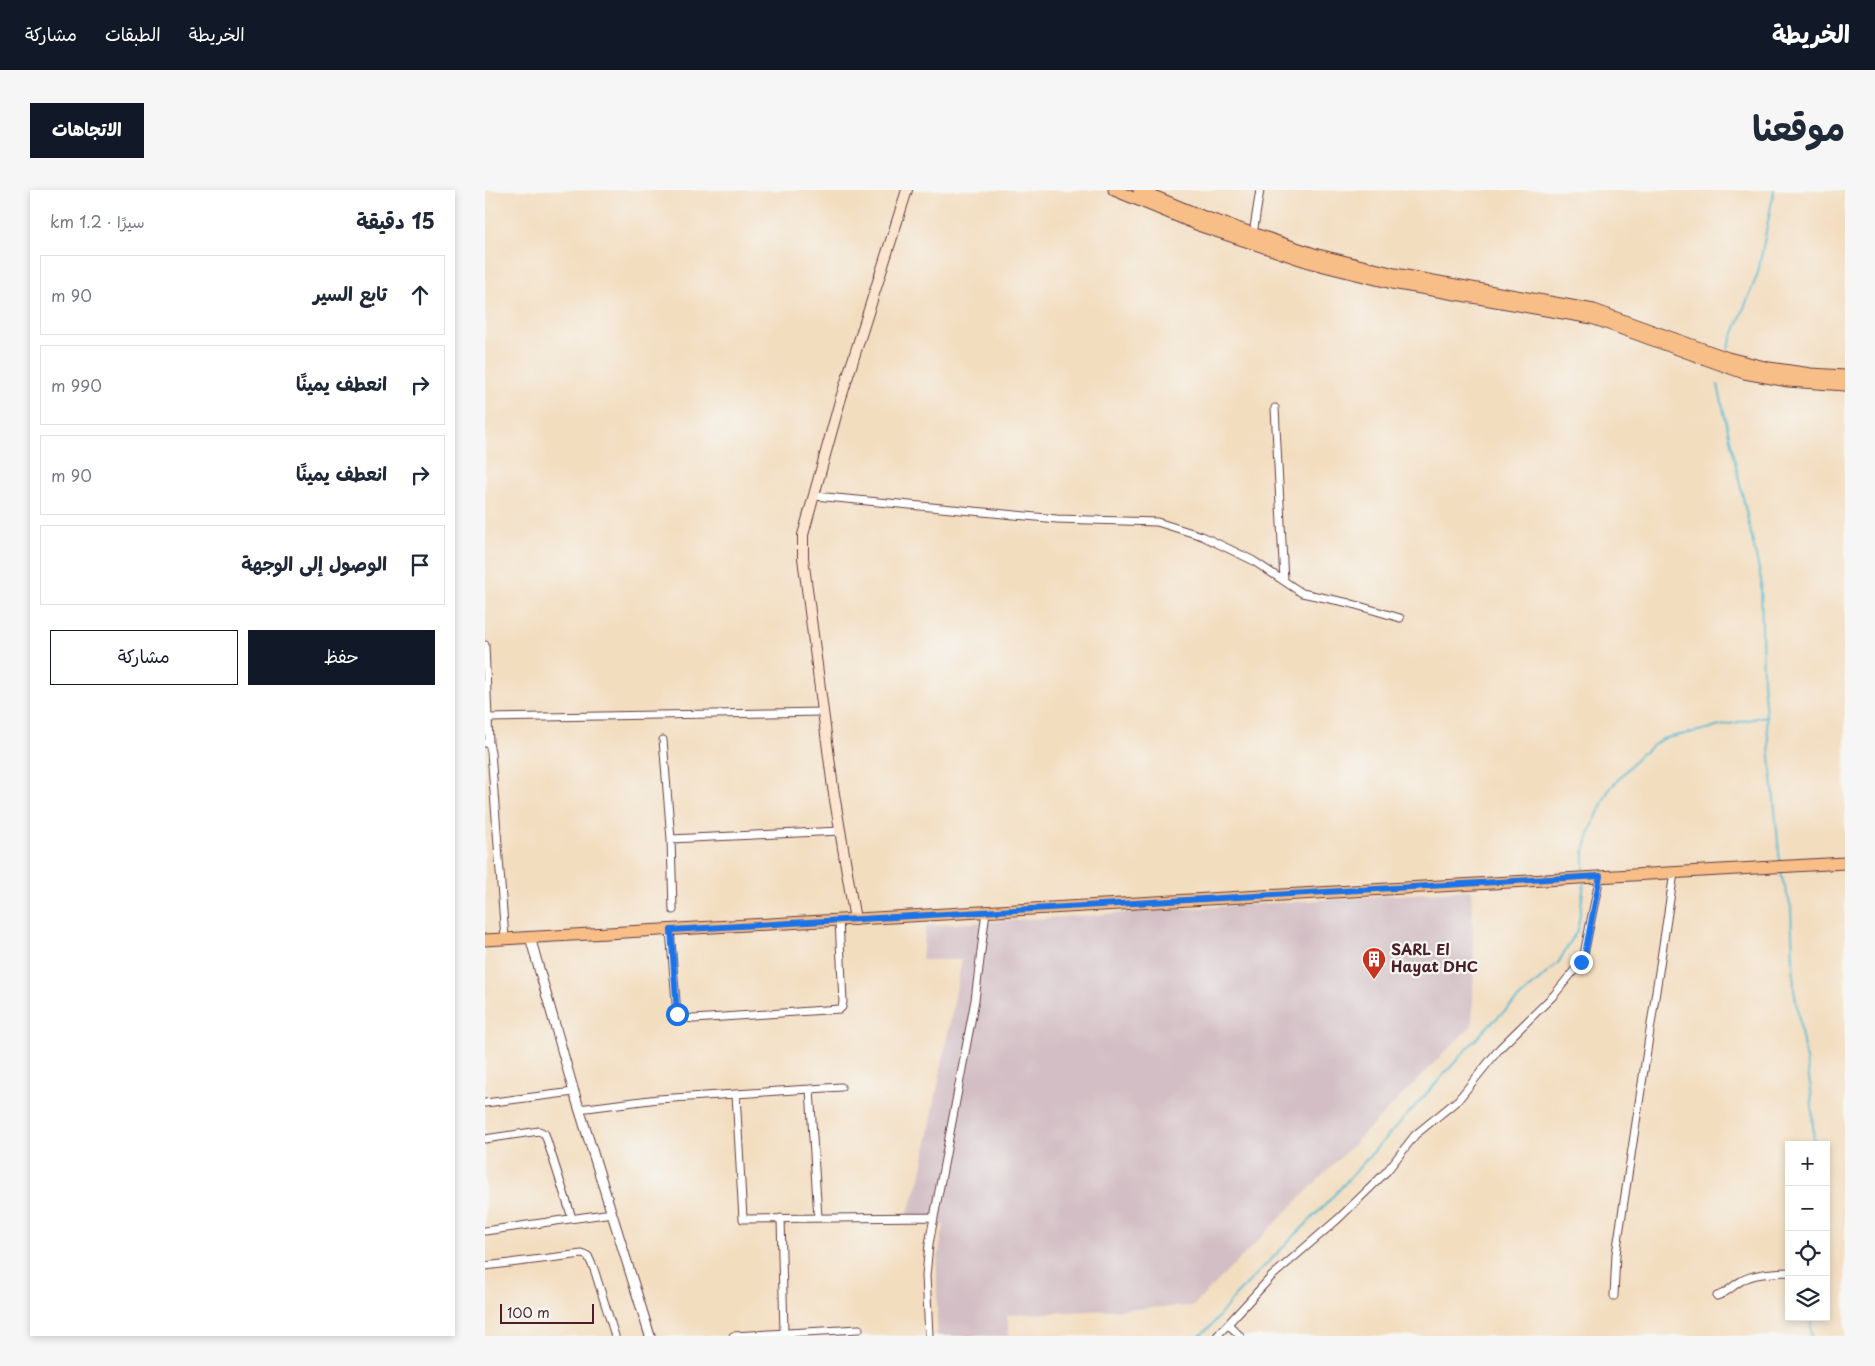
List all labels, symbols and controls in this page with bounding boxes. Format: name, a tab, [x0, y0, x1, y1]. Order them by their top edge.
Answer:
text: الخريطة	[1772, 15, 1850, 51]
text: مشاركة	[25, 20, 77, 47]
text: الطبقات	[105, 20, 161, 47]
text: الخريطة	[189, 20, 245, 47]
text: موقعنا	[1752, 100, 1845, 153]
button: الاتجاهات	[30, 103, 144, 158]
text: 15 دقيقة	[356, 204, 435, 236]
text: سيرًا · 1.2 km	[50, 209, 145, 233]
text: تابع السير	[313, 279, 387, 307]
icon: ahead	[406, 281, 434, 309]
text: 90 m	[51, 283, 92, 307]
text: انعطف يمينًا	[296, 369, 387, 397]
icon: right	[406, 371, 434, 399]
text: 990 m	[51, 373, 102, 397]
text: انعطف يمينًا	[296, 459, 387, 487]
icon: right	[406, 461, 434, 489]
text: 90 m	[51, 463, 92, 487]
text: الوصول إلى الوجهة	[241, 549, 387, 577]
icon: arrive	[406, 551, 434, 579]
button: مشاركة	[50, 630, 238, 685]
button: حفظ	[248, 630, 435, 685]
place label: SARL El Hayat DHC	[1391, 937, 1478, 977]
building icon: SARL El Hayat DHC	[1361, 946, 1387, 980]
route end	[1570, 951, 1593, 974]
route start	[666, 1003, 689, 1026]
map controls	[1785, 1141, 1830, 1321]
button: +	[1785, 1141, 1830, 1186]
button: −	[1785, 1186, 1830, 1231]
button: locate	[1785, 1231, 1830, 1276]
button: layers	[1785, 1276, 1830, 1321]
scale bar	[500, 1301, 594, 1324]
text: 100 m	[507, 1302, 550, 1323]

